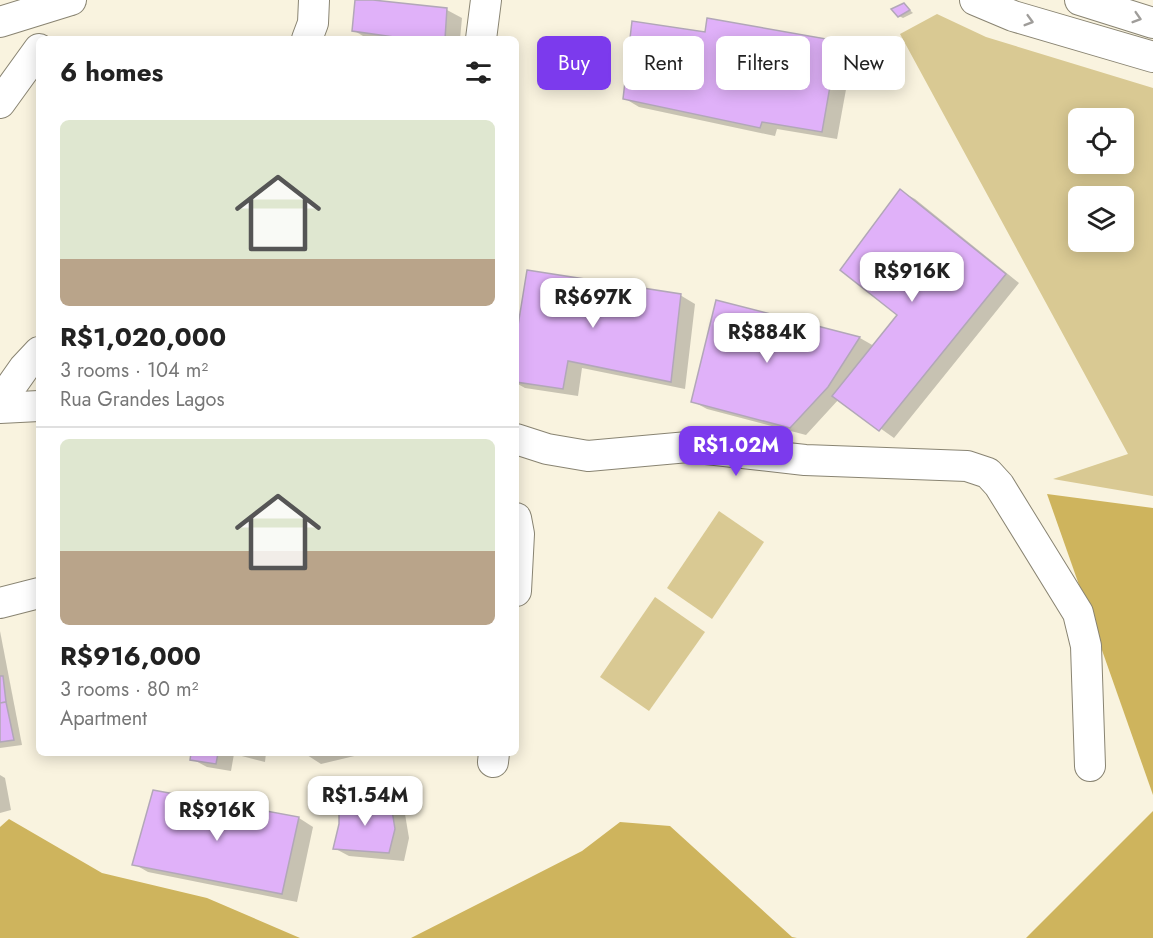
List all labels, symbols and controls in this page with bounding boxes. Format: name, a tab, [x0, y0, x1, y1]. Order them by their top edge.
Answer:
one-way arrow	[1131, 11, 1142, 23]
one-way arrow	[1023, 14, 1034, 26]
chip: Buy	[537, 36, 611, 90]
chip: Rent	[623, 36, 704, 90]
chip: Filters	[716, 36, 810, 90]
chip: New	[822, 36, 905, 90]
text: 6 homes	[60, 53, 163, 91]
icon: filters	[462, 56, 495, 89]
map controls	[1068, 108, 1134, 252]
button: locate	[1068, 108, 1134, 174]
icon: home	[224, 159, 332, 267]
button: layers	[1068, 186, 1134, 252]
pin: R$916K	[863, 252, 961, 303]
text: R$916K	[874, 257, 950, 286]
pin: R$697K	[544, 278, 642, 329]
text: R$697K	[554, 283, 632, 312]
pin: R$884K	[718, 313, 816, 364]
text: R$1,020,000	[60, 318, 226, 356]
text: R$884K	[728, 318, 806, 347]
text: 3 rooms · 104 m²	[60, 356, 208, 385]
text: Rua Grandes Lagos	[60, 385, 225, 414]
pin: R$1.02M	[681, 426, 791, 477]
text: R$1.02M	[693, 431, 779, 460]
icon: home	[224, 478, 332, 586]
text: R$916,000	[60, 637, 201, 675]
text: 3 rooms · 80 m²	[60, 675, 198, 704]
text: Apartment	[60, 704, 147, 733]
pin: R$1.54M	[310, 776, 420, 827]
text: R$1.54M	[322, 781, 408, 810]
pin: R$916K	[168, 791, 266, 842]
text: R$916K	[179, 796, 255, 825]

